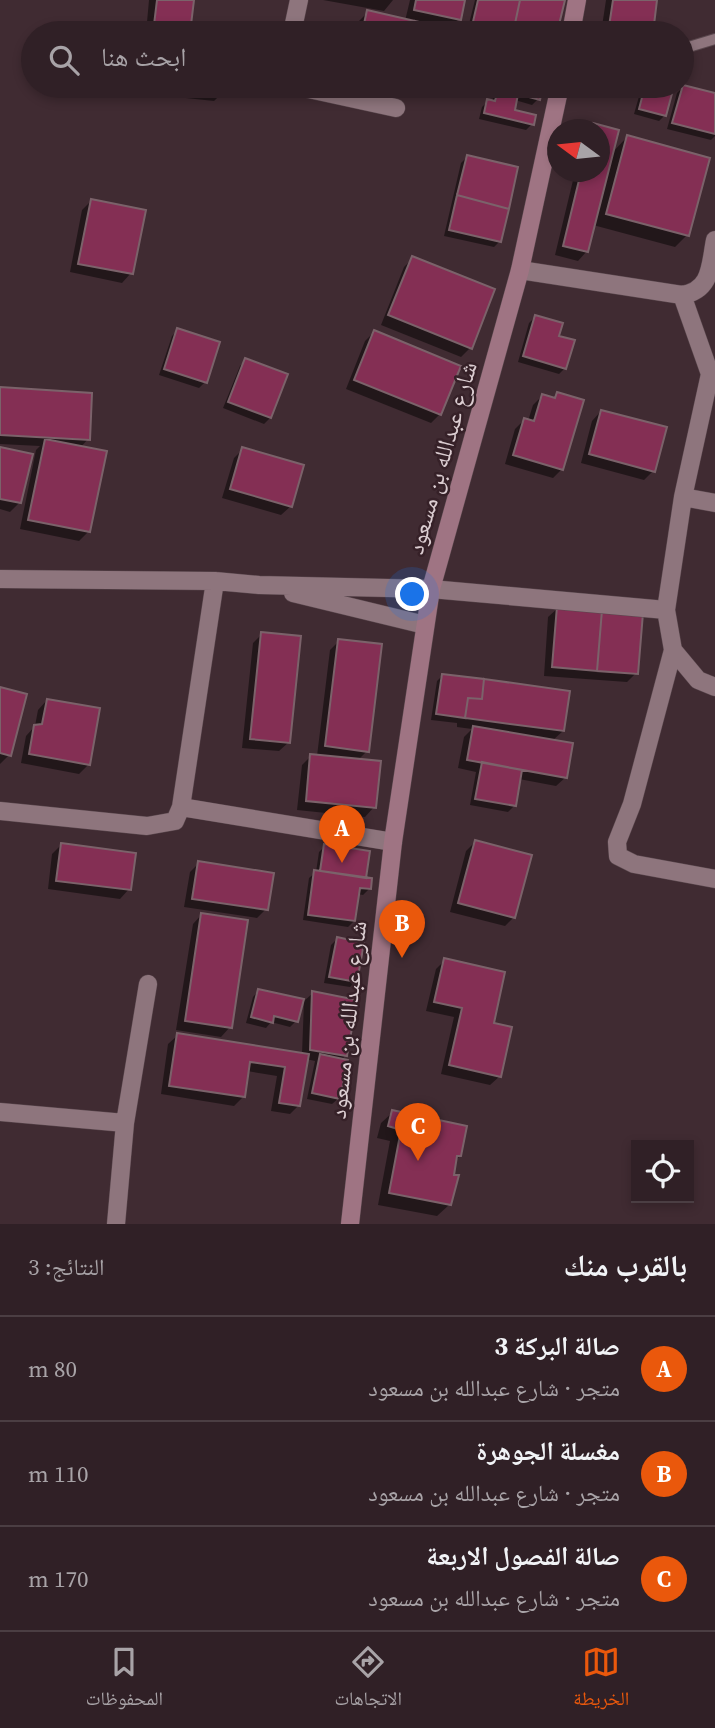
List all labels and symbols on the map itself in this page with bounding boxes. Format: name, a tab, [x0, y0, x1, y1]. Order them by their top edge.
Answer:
north arrow	[547, 119, 610, 182]
street label: شارع عبدالله بن مسعود	[398, 358, 485, 558]
your location	[395, 577, 429, 611]
pin: A	[319, 805, 365, 863]
pin: B	[379, 900, 425, 958]
street label: شارع عبدالله بن مسعود	[321, 919, 374, 1121]
pin: C	[395, 1103, 441, 1161]

